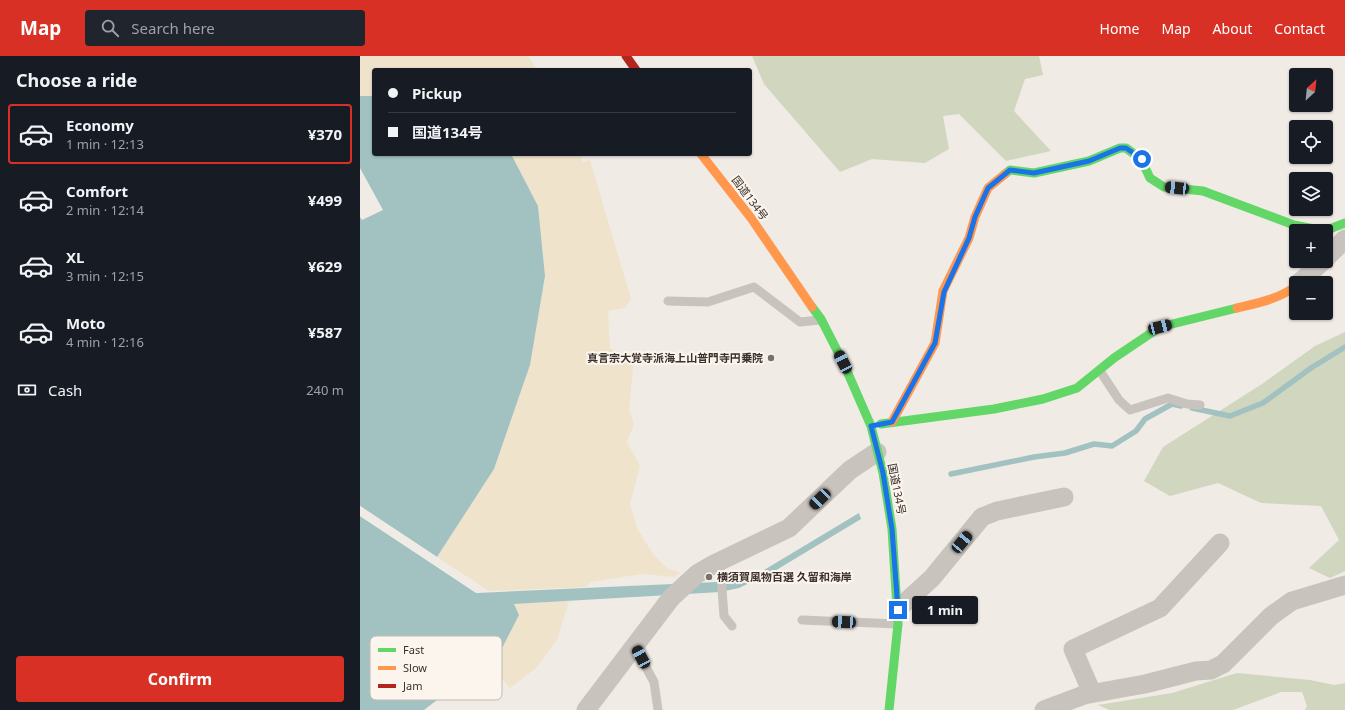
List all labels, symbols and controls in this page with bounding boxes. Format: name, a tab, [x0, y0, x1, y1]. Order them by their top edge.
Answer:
search box	[85, 10, 365, 46]
text: Map	[20, 15, 61, 41]
icon: search	[99, 17, 121, 39]
text: Search here	[131, 18, 215, 38]
text: Home	[1100, 19, 1139, 38]
text: Map	[1161, 19, 1191, 38]
text: About	[1213, 19, 1252, 38]
text: Contact	[1274, 19, 1325, 38]
text: Choose a ride	[16, 68, 137, 92]
north arrow	[1289, 68, 1333, 112]
map controls	[1289, 68, 1333, 320]
text: Pickup	[412, 83, 462, 103]
text: Economy	[66, 115, 134, 135]
icon: car	[18, 116, 54, 152]
button: locate	[1289, 120, 1333, 164]
text: 国道134号	[412, 122, 483, 142]
text: ¥370	[308, 124, 342, 144]
text: 1 min · 12:13	[66, 135, 144, 153]
route start	[1133, 150, 1151, 168]
street label: 国道134号	[729, 172, 772, 223]
button: layers	[1289, 172, 1333, 216]
text: Comfort	[66, 181, 128, 201]
car	[1164, 181, 1190, 195]
icon: car	[18, 182, 54, 218]
text: ¥499	[308, 190, 342, 210]
text: 2 min · 12:14	[66, 201, 144, 219]
button: +	[1289, 224, 1333, 268]
text: XL	[66, 247, 84, 267]
icon: car	[18, 248, 54, 284]
text: ¥629	[308, 256, 342, 276]
text: 3 min · 12:15	[66, 267, 144, 285]
button: −	[1289, 276, 1333, 320]
text: Moto	[66, 313, 105, 333]
icon: car	[18, 314, 54, 350]
car	[1147, 318, 1173, 336]
text: ¥587	[308, 322, 342, 342]
text: 4 min · 12:16	[66, 333, 144, 351]
car	[832, 349, 854, 375]
place label: 真言宗大覚寺派海上山普門寺円乗院	[587, 350, 763, 365]
marker: 真言宗大覚寺派海上山普門寺円乗院	[766, 353, 776, 363]
icon: cash	[16, 379, 38, 401]
text: Cash	[48, 380, 82, 400]
text: 240 m	[306, 381, 344, 399]
street label: 国道134号	[885, 462, 910, 516]
car	[807, 486, 833, 512]
car	[950, 529, 974, 555]
place label: 横須賀風物百選 久留和海岸	[717, 569, 852, 584]
marker: 横須賀風物百選 久留和海岸	[704, 572, 714, 582]
callout: 1 min	[912, 596, 978, 624]
route end	[889, 601, 907, 619]
text: 1 min	[927, 601, 963, 619]
car	[832, 615, 856, 629]
legend	[370, 636, 502, 700]
text: Fast	[403, 642, 424, 657]
car	[630, 644, 652, 670]
button: Confirm	[16, 656, 344, 702]
text: Slow	[403, 660, 427, 675]
text: Jam	[402, 678, 422, 693]

